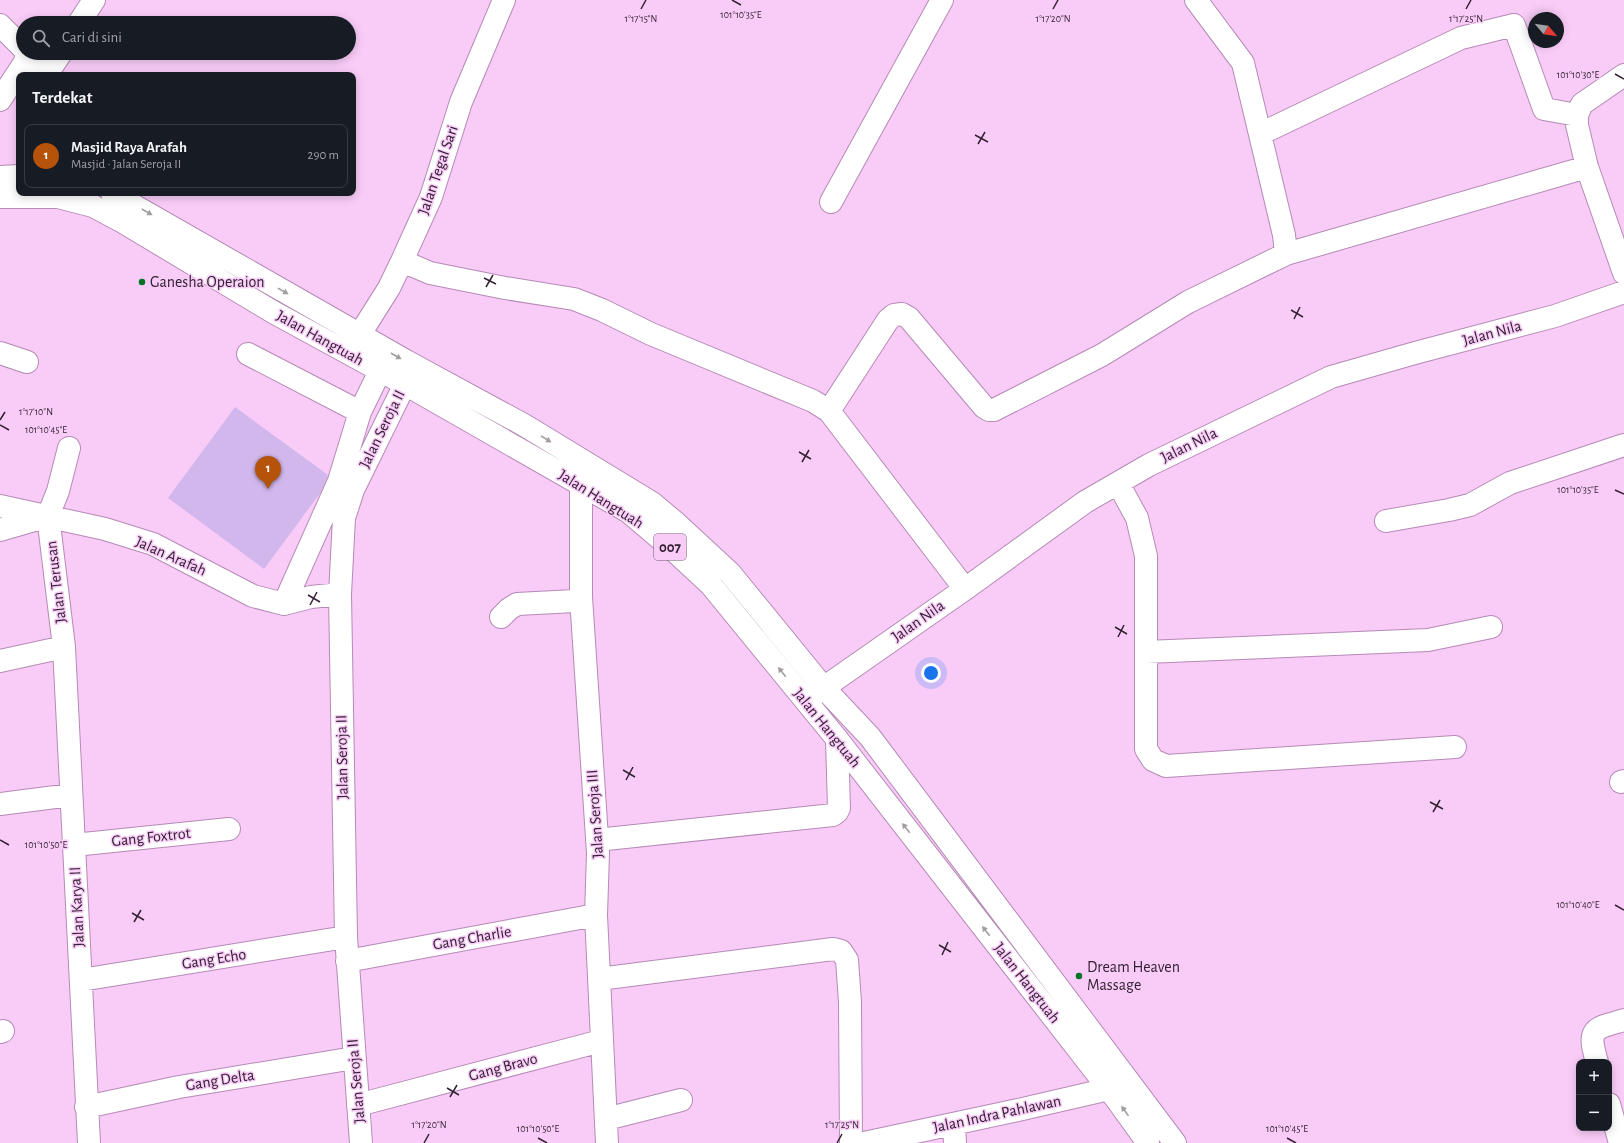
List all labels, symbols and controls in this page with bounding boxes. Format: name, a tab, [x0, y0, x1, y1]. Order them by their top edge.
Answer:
text: 101°10'35"E	[720, 10, 762, 20]
north arrow	[1528, 12, 1564, 48]
text: 1°17'15"N	[625, 14, 657, 24]
text: 1°17'20"N	[1035, 14, 1071, 24]
text: 1°17'25"N	[1449, 14, 1483, 24]
search box	[16, 16, 356, 60]
icon: search	[30, 27, 52, 49]
text: Cari di sini	[62, 30, 122, 45]
text: 101°10'30"E	[1557, 70, 1599, 80]
text: Terdekat	[32, 89, 92, 106]
street label: Jalan Tegal Sari	[415, 123, 461, 217]
text: Masjid Raya Arafah	[71, 140, 187, 155]
text: 1	[44, 149, 48, 162]
text: 290 m	[308, 149, 339, 162]
text: Masjid · Jalan Seroja II	[71, 158, 181, 171]
one-way arrow	[141, 208, 152, 215]
place label: Ganesha Operaion	[150, 274, 264, 290]
marker: Ganesha Operaion	[137, 277, 147, 287]
one-way arrow	[277, 288, 289, 295]
street label: Jalan Hangtuah	[274, 307, 366, 369]
street label: Jalan Nila	[1461, 317, 1523, 349]
one-way arrow	[390, 352, 402, 359]
street label: Jalan Seroja II	[356, 387, 409, 471]
text: 1°17'10"N	[19, 407, 53, 417]
text: 101°10'45"E	[25, 425, 67, 435]
street label: Jalan Nila	[1158, 425, 1220, 465]
one-way arrow	[541, 435, 552, 443]
pin: 1	[255, 456, 281, 489]
street label: Jalan Hangtuah	[556, 467, 646, 531]
text: 101°10'35"E	[1557, 485, 1599, 495]
street label: Jalan Arafah	[133, 533, 209, 579]
road number: 007	[654, 534, 686, 560]
street label: Jalan Terusan	[43, 540, 69, 624]
street label: Jalan Nila	[889, 597, 947, 645]
your location	[921, 663, 941, 683]
one-way arrow	[777, 666, 786, 677]
street label: Jalan Hangtuah	[790, 685, 864, 771]
street label: Jalan Seroja II	[333, 715, 352, 799]
street label: Jalan Seroja III	[584, 769, 607, 859]
one-way arrow	[902, 823, 911, 834]
street label: Gang Foxtrot	[111, 825, 191, 849]
text: 101°10'50"E	[25, 840, 67, 850]
street label: Jalan Karya II	[67, 866, 88, 948]
text: 101°10'40"E	[1556, 900, 1600, 910]
street label: Gang Charlie	[431, 923, 513, 953]
one-way arrow	[982, 925, 990, 936]
street label: Jalan Hangtuah	[991, 940, 1063, 1026]
street label: Gang Echo	[181, 946, 247, 972]
place label: Dream Heaven Massage	[1087, 959, 1180, 993]
marker: Dream Heaven Massage	[1074, 971, 1084, 981]
street label: Jalan Seroja II	[344, 1038, 369, 1124]
street label: Gang Bravo	[467, 1050, 539, 1084]
map controls	[1576, 1059, 1612, 1131]
button: +	[1576, 1059, 1612, 1095]
street label: Gang Delta	[184, 1067, 256, 1093]
street label: Jalan Indra Pahlawan	[931, 1093, 1063, 1135]
button: −	[1576, 1095, 1612, 1131]
one-way arrow	[1121, 1106, 1129, 1117]
text: 1°17'20"N	[411, 1120, 447, 1130]
text: 1°17'25"N	[825, 1120, 859, 1130]
text: 101°10'50"E	[517, 1124, 559, 1134]
text: 101°10'45"E	[1266, 1124, 1308, 1134]

